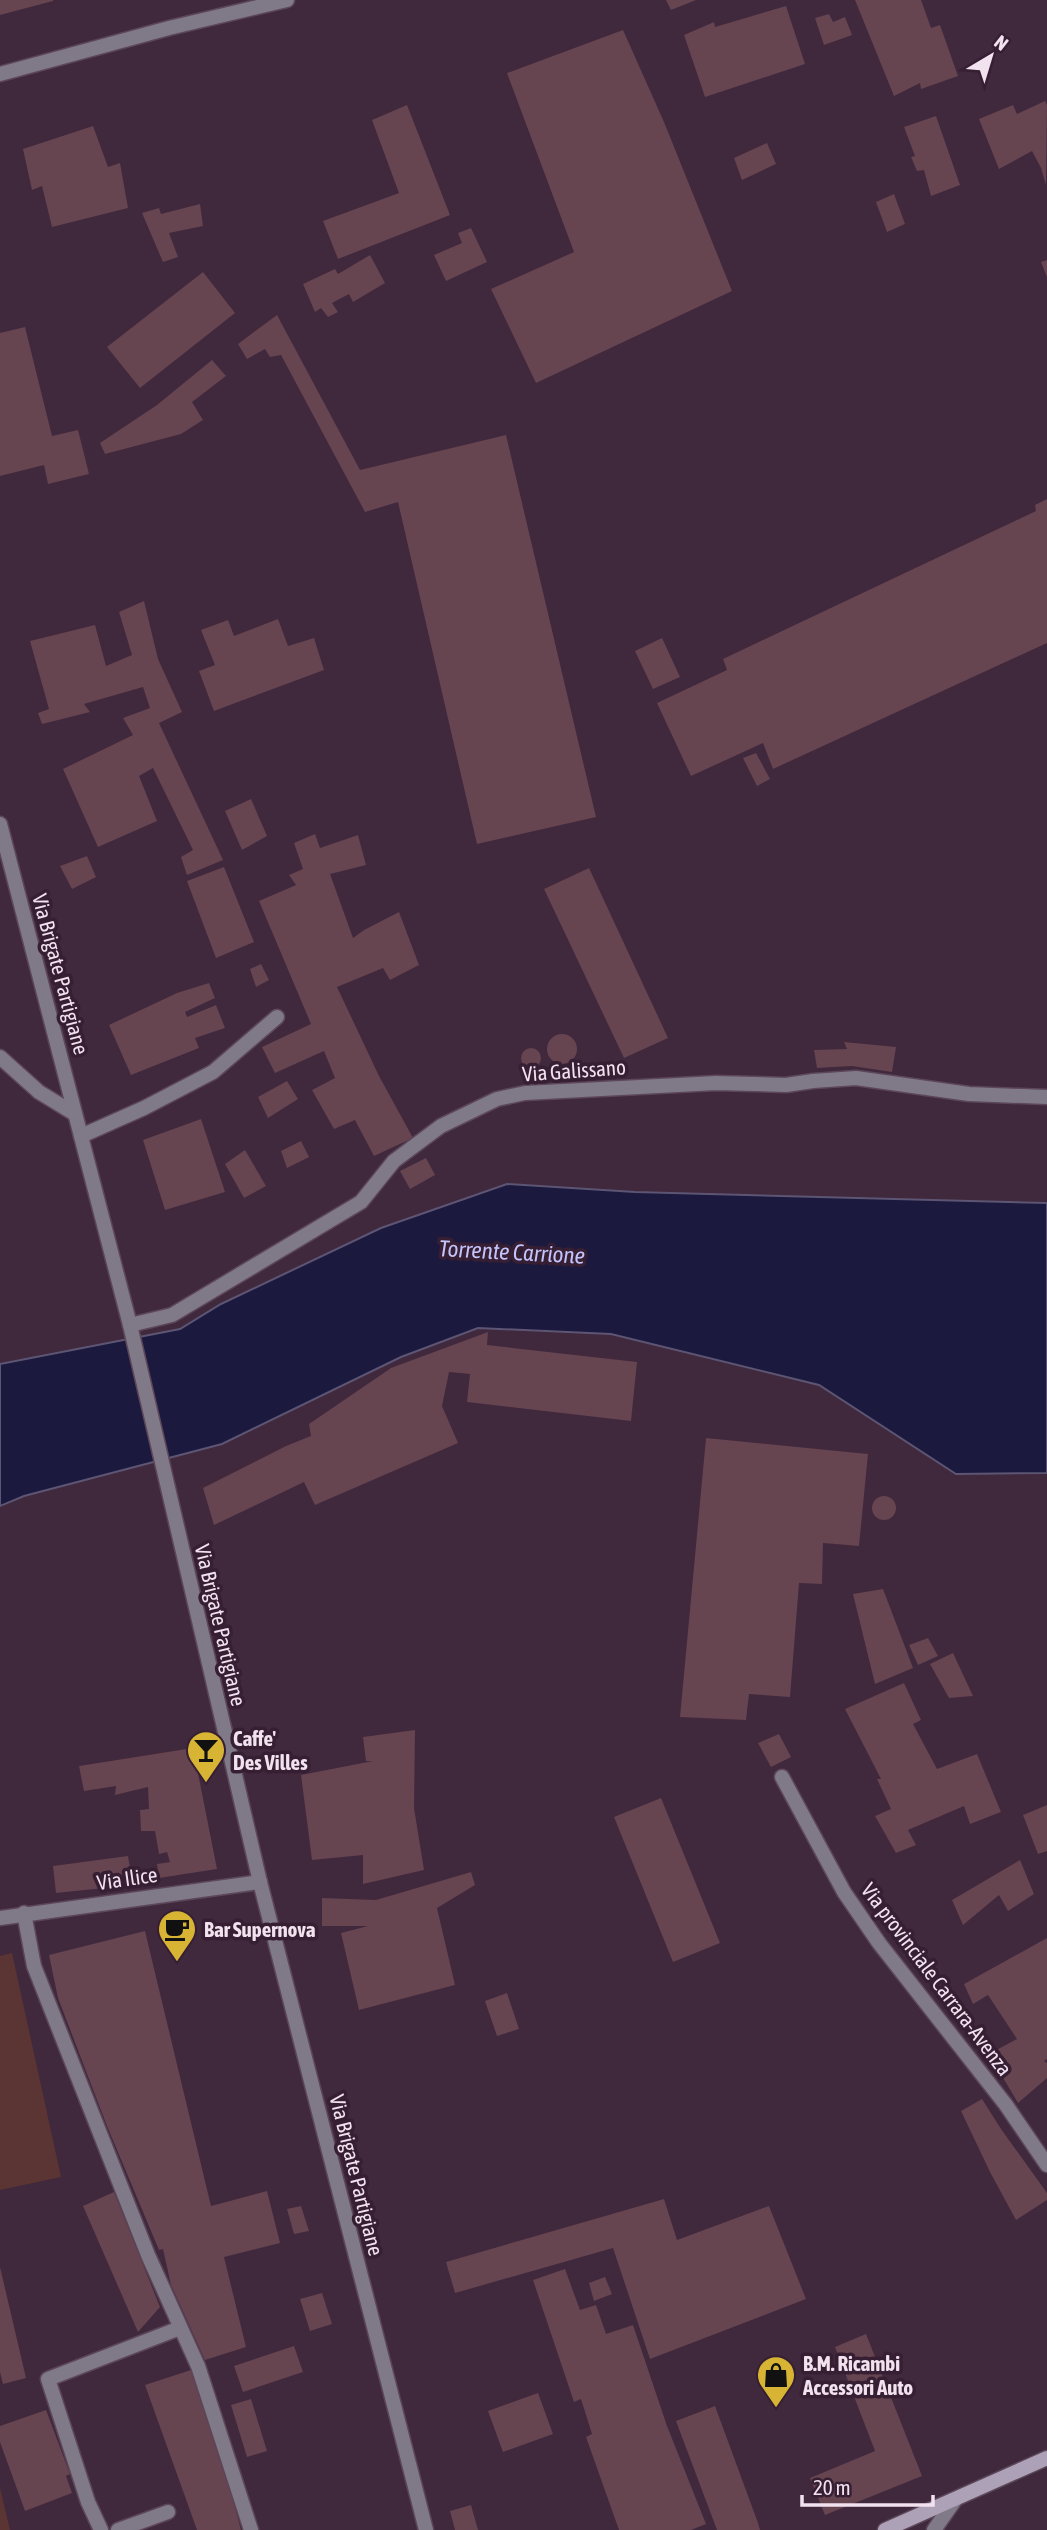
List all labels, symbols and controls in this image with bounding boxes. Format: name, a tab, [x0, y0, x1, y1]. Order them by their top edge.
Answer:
north arrow	[956, 21, 1026, 91]
text: N	[990, 30, 1013, 55]
street label: Via Brigate Partigiane	[28, 891, 94, 1057]
street label: Via Galissano	[521, 1054, 627, 1086]
water label: Torrente Carrione	[438, 1235, 586, 1269]
street label: Via Brigate Partigiane	[191, 1542, 251, 1708]
place label: Caffe' Des Villes	[233, 1726, 308, 1774]
bar icon: Caffe' Des Villes	[185, 1729, 227, 1784]
street label: Via Ilice	[95, 1862, 159, 1894]
street label: Via provinciale Carrara-Avenza	[857, 1878, 1017, 2080]
cafe icon: Bar Supernova	[156, 1908, 198, 1963]
place label: Bar Supernova	[204, 1917, 316, 1941]
street label: Via Brigate Partigiane	[325, 2092, 389, 2258]
place label: B.M. Ricambi Accessori Auto	[802, 2351, 913, 2399]
shop icon: B.M. Ricambi Accessori Auto	[755, 2354, 797, 2409]
scale bar	[802, 2464, 933, 2508]
text: 20 m	[813, 2475, 851, 2499]

